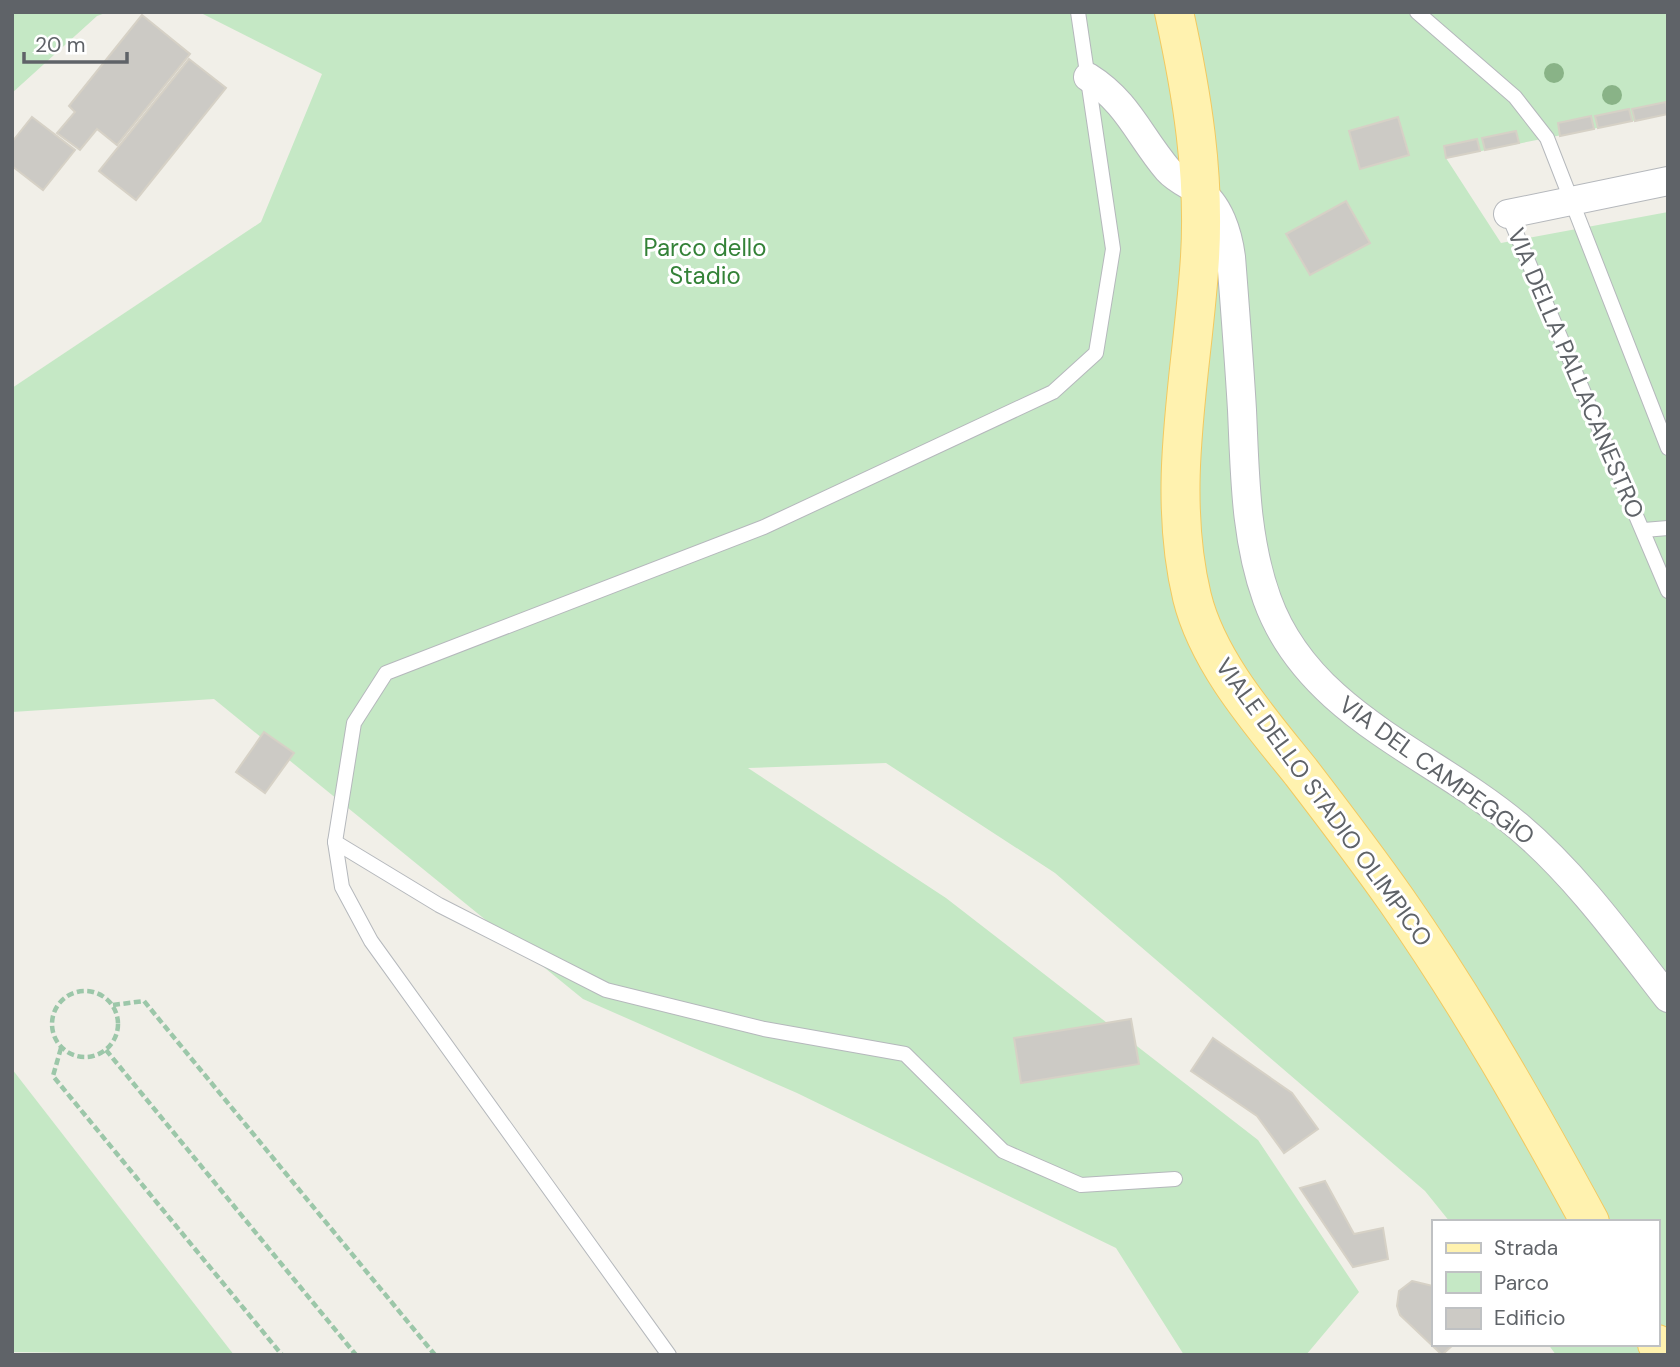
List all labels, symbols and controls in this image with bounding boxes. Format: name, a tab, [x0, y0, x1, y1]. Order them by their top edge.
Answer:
scale bar	[24, 21, 128, 65]
text: 20 m	[35, 31, 86, 59]
street label: VIA DELLA PALLACANESTRO	[1501, 223, 1651, 523]
park label: Parco dello Stadio	[644, 232, 766, 291]
street label: VIALE DELLO STADIO OLIMPICO	[1209, 652, 1439, 952]
street label: VIA DEL CAMPEGGIO	[1333, 689, 1541, 851]
legend	[1432, 1220, 1659, 1346]
text: Strada	[1494, 1234, 1558, 1262]
text: Parco	[1494, 1269, 1549, 1297]
text: Edificio	[1494, 1304, 1565, 1332]

